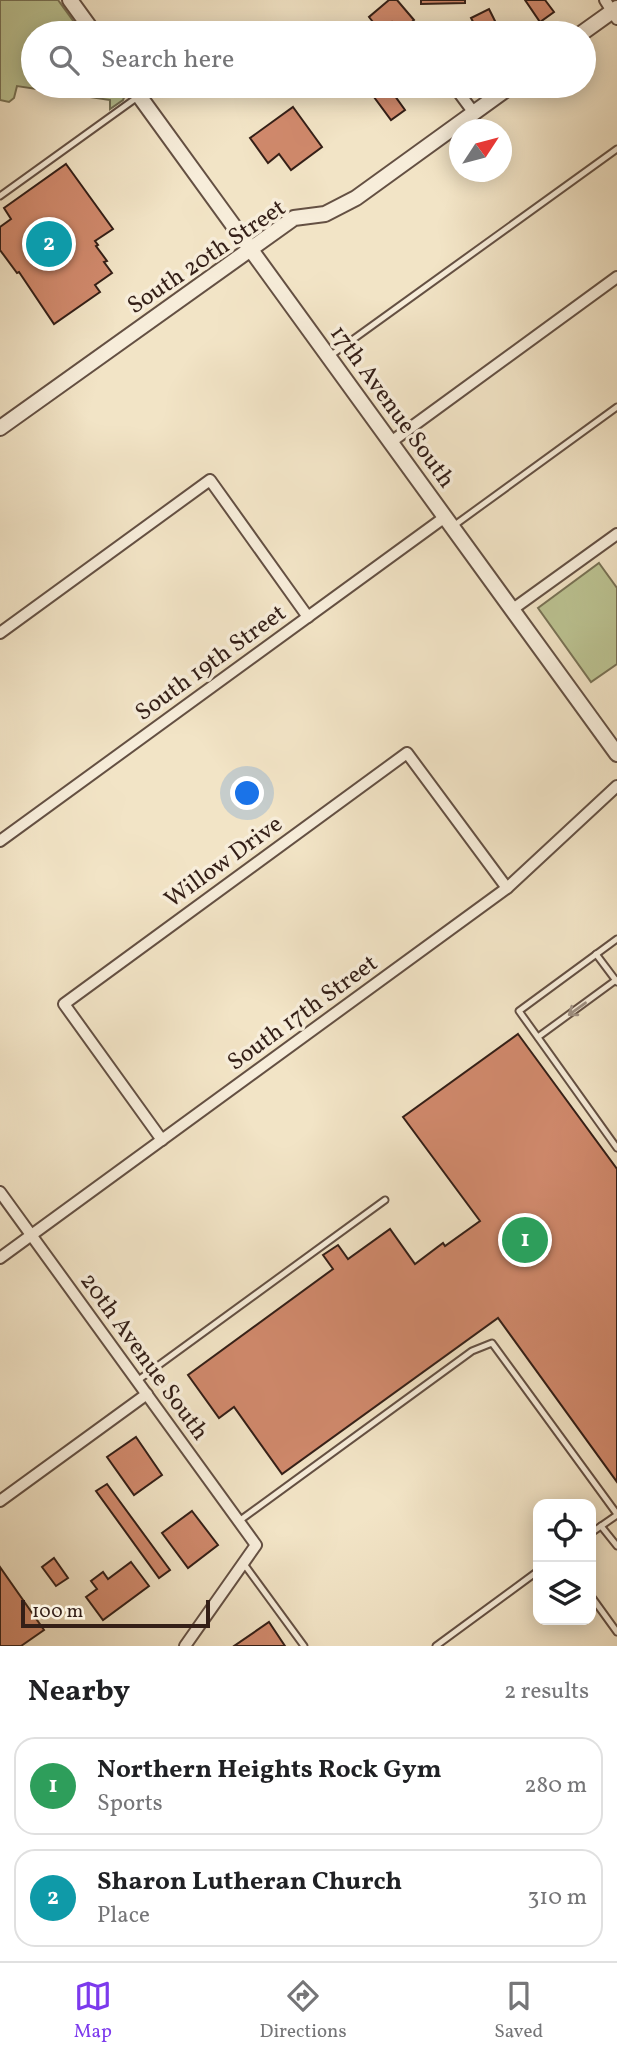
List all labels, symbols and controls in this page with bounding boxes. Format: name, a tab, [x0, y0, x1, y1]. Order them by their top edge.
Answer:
search box	[21, 21, 596, 98]
icon: search	[45, 41, 83, 79]
text: Search here	[101, 42, 234, 78]
north arrow	[449, 119, 512, 182]
street label: South 20th Street	[121, 192, 293, 323]
pin: 2	[26, 218, 72, 270]
street label: 17th Avenue South	[321, 319, 462, 496]
street label: South 19th Street	[129, 597, 294, 730]
your location	[230, 776, 264, 810]
street label: Willow Drive	[158, 808, 290, 917]
street label: South 17th Street	[221, 947, 385, 1080]
one-way arrow	[568, 1002, 587, 1016]
pin: 1	[502, 1214, 548, 1266]
street label: 20th Avenue South	[71, 1266, 216, 1448]
map controls	[533, 1499, 596, 1625]
button: locate	[533, 1499, 596, 1562]
button: layers	[533, 1562, 596, 1625]
scale bar	[21, 1597, 210, 1629]
text: 100 m	[32, 1599, 83, 1625]
text: Nearby	[28, 1671, 130, 1713]
text: 2 results	[504, 1676, 589, 1708]
text: Northern Heights Rock Gym	[97, 1752, 442, 1788]
text: 1	[48, 1770, 58, 1802]
text: 280 m	[524, 1770, 587, 1802]
text: Sports	[97, 1788, 163, 1820]
text: Sharon Lutheran Church	[97, 1864, 402, 1900]
text: 2	[47, 1882, 59, 1914]
text: 310 m	[527, 1882, 587, 1914]
text: Place	[97, 1900, 150, 1932]
tab: Map	[74, 1977, 112, 2045]
tab: Directions	[260, 1977, 347, 2045]
tab: Saved	[494, 1977, 543, 2045]

